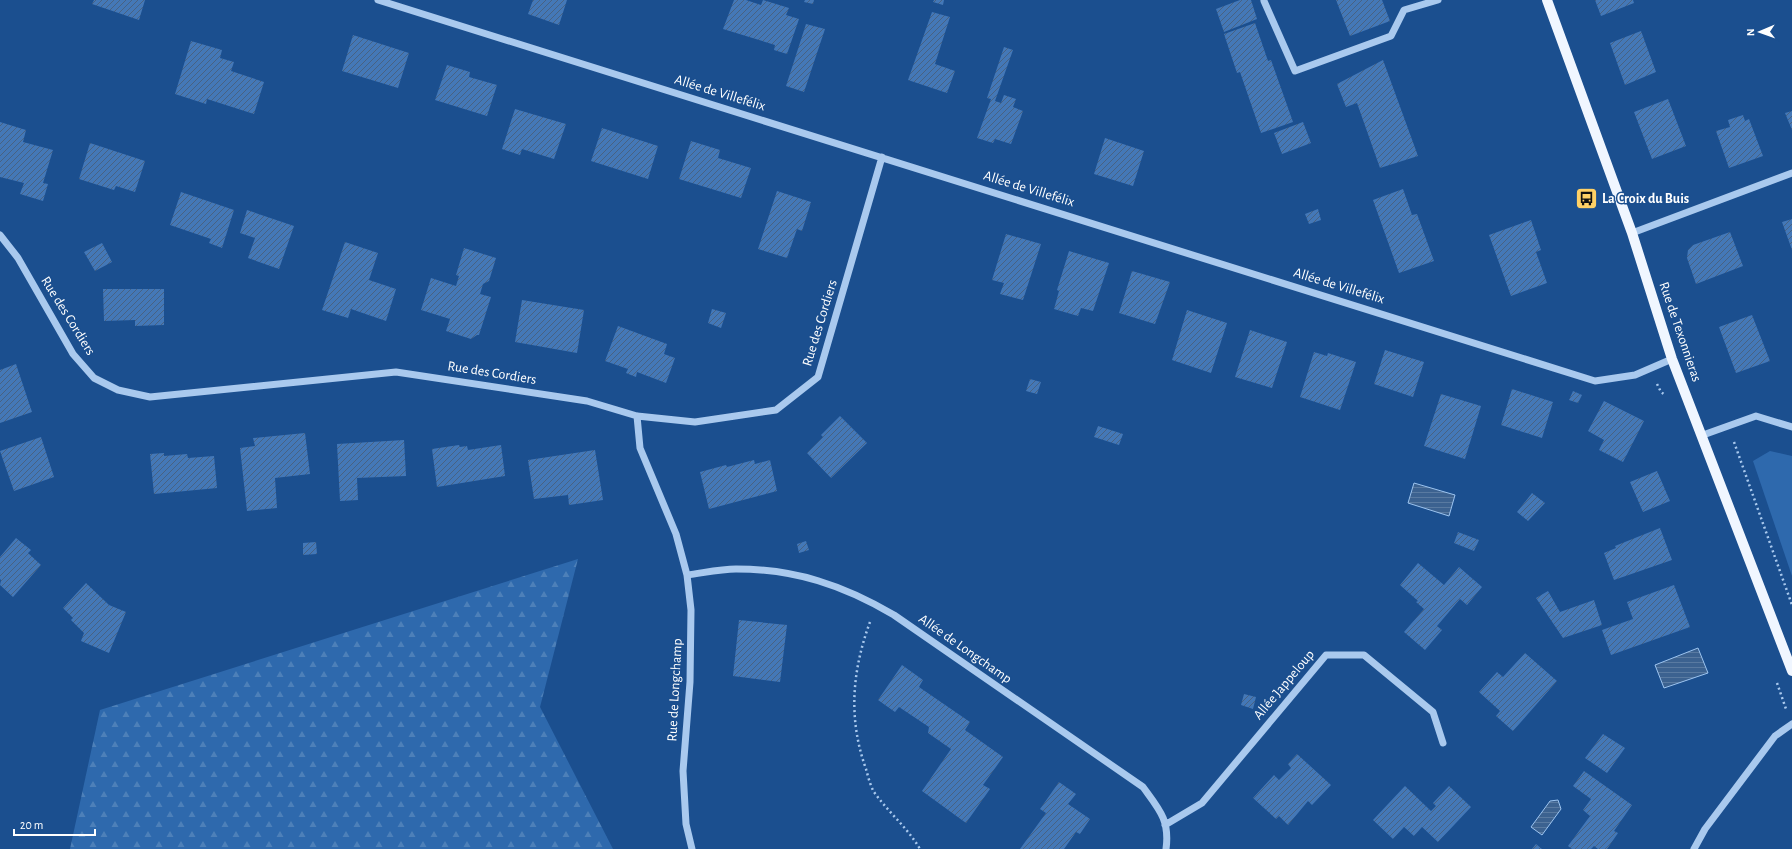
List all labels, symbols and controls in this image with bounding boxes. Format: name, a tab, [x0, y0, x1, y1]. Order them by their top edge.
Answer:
north arrow	[1740, 12, 1780, 52]
text: N	[1745, 28, 1756, 36]
street label: Allée de Villefélix	[673, 73, 767, 113]
street label: Allée de Villefélix	[982, 169, 1076, 209]
bus stop icon: La Croix du Buis	[1573, 186, 1599, 212]
place label: La Croix du Buis	[1602, 192, 1689, 206]
street label: Allée de Villefélix	[1292, 266, 1386, 306]
street label: Rue des Cordiers	[38, 274, 98, 358]
street label: Rue des Cordiers	[800, 278, 840, 368]
street label: Rue de Texonnieras	[1656, 280, 1704, 384]
street label: Rue des Cordiers	[447, 359, 537, 387]
street label: Allée de Longchamp	[916, 612, 1014, 686]
street label: Rue de Longchamp	[665, 638, 685, 742]
street label: Allée Jappeloup	[1251, 648, 1317, 722]
scale bar	[14, 811, 95, 837]
text: 20 m	[20, 819, 43, 831]

